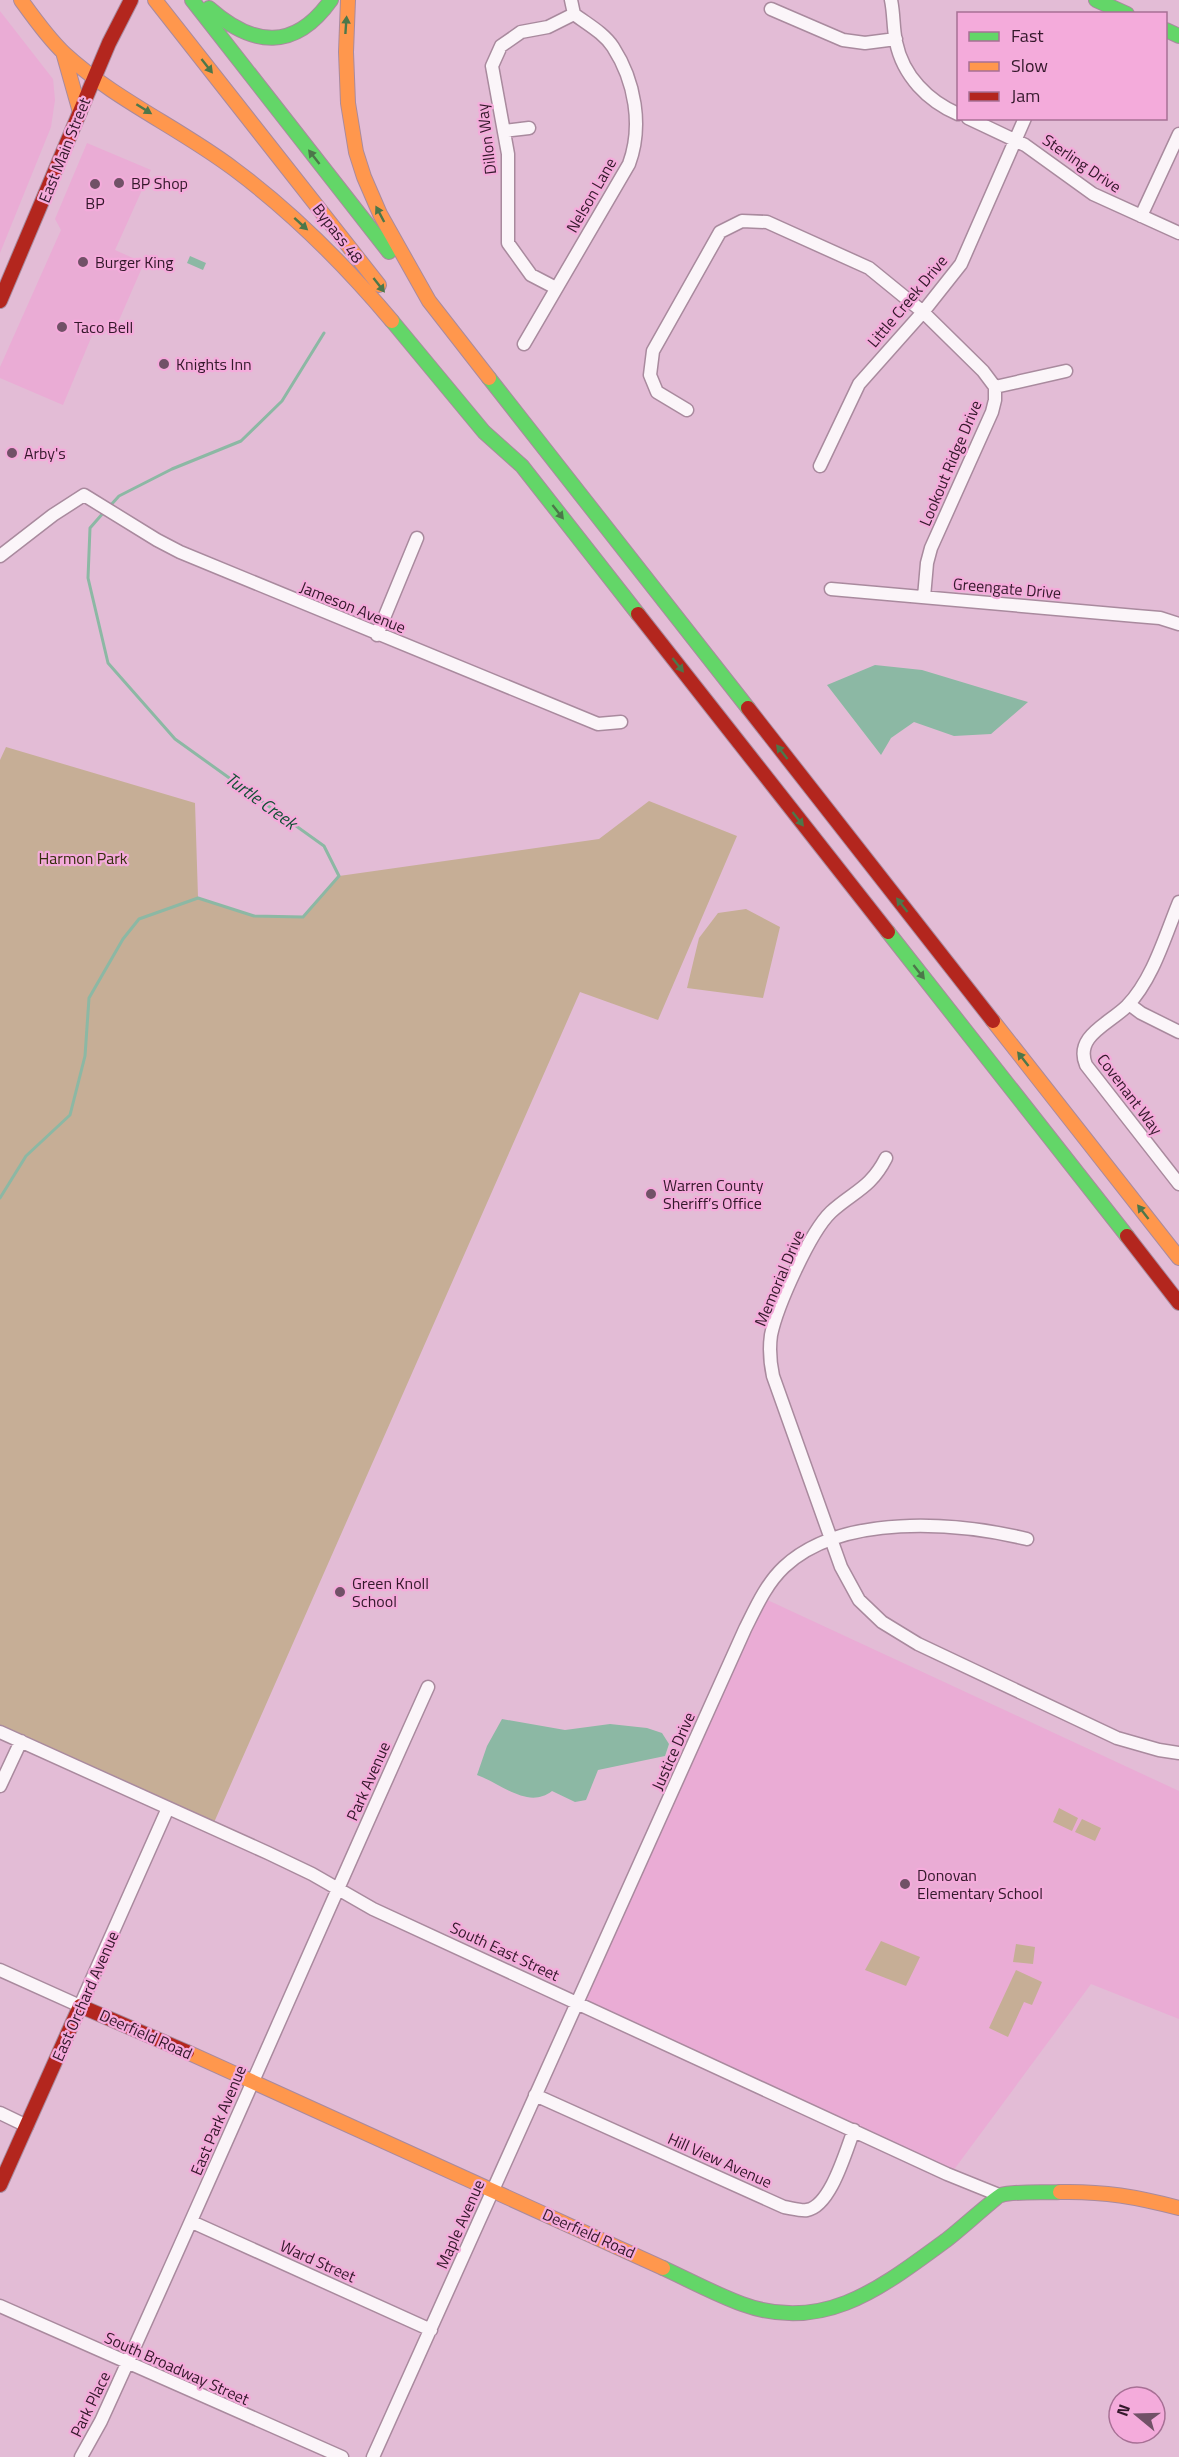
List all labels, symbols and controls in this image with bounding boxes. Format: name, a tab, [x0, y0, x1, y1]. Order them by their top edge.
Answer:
legend	[957, 12, 1167, 120]
one-way arrow	[342, 15, 351, 34]
text: Fast	[1011, 22, 1044, 49]
text: Slow	[1011, 52, 1048, 79]
one-way arrow	[200, 58, 213, 74]
text: Jam	[1011, 82, 1040, 109]
street label: East Main Street	[32, 93, 96, 206]
street label: Dillon Way	[470, 102, 502, 176]
one-way arrow	[135, 104, 152, 115]
street label: Sterling Drive	[1038, 128, 1126, 198]
one-way arrow	[309, 149, 321, 164]
street label: Nelson Lane	[560, 153, 622, 237]
place label: BP Shop	[131, 171, 188, 195]
marker: BP Shop	[112, 176, 126, 190]
marker: BP	[88, 177, 102, 191]
place label: BP	[85, 191, 105, 215]
street label: Bypass 48	[307, 198, 369, 268]
one-way arrow	[375, 205, 385, 222]
one-way arrow	[293, 217, 308, 230]
place label: Burger King	[95, 250, 174, 274]
street label: Little Creek Drive	[861, 250, 953, 352]
marker: Burger King	[76, 255, 90, 269]
one-way arrow	[373, 277, 386, 293]
place label: Taco Bell	[74, 315, 133, 339]
marker: Taco Bell	[55, 320, 69, 334]
place label: Knights Inn	[176, 352, 252, 376]
marker: Knights Inn	[157, 357, 171, 371]
street label: Lookout Ridge Drive	[913, 396, 987, 530]
place label: Arby's	[24, 441, 66, 465]
marker: Arby's	[5, 446, 19, 460]
one-way arrow	[551, 504, 564, 520]
street label: Greengate Drive	[952, 571, 1062, 605]
street label: Jameson Avenue	[297, 575, 409, 639]
one-way arrow	[671, 658, 683, 673]
one-way arrow	[775, 744, 788, 760]
water label: Turtle Creek	[220, 765, 304, 837]
one-way arrow	[792, 811, 805, 827]
park label: Harmon Park	[39, 846, 128, 870]
one-way arrow	[897, 898, 909, 913]
one-way arrow	[912, 964, 925, 980]
street label: Covenant Way	[1091, 1048, 1169, 1140]
one-way arrow	[1016, 1051, 1029, 1067]
place label: Warren County Sheriff’s Office	[663, 1173, 764, 1215]
marker: Warren County Sheriff’s Office	[644, 1187, 658, 1201]
one-way arrow	[1136, 1204, 1149, 1220]
street label: Memorial Drive	[748, 1226, 810, 1330]
place label: Green Knoll School	[352, 1571, 429, 1613]
marker: Green Knoll School	[333, 1585, 347, 1599]
street label: Justice Drive	[645, 1708, 701, 1794]
street label: Park Avenue	[340, 1738, 396, 1824]
place label: Donovan Elementary School	[917, 1863, 1043, 1905]
marker: Donovan Elementary School	[898, 1877, 912, 1891]
street label: South East Street	[446, 1915, 564, 1987]
street label: East Orchard Avenue	[45, 1927, 125, 2065]
street label: Deerfield Road	[96, 2003, 196, 2065]
street label: East Park Avenue	[184, 2061, 252, 2179]
street label: Hill View Avenue	[664, 2126, 776, 2194]
street label: Maple Avenue	[430, 2176, 490, 2272]
street label: Deerfield Road	[539, 2202, 639, 2264]
street label: Ward Street	[276, 2234, 360, 2288]
street label: South Broadway Street	[101, 2325, 254, 2411]
street label: Park Place	[64, 2367, 116, 2441]
north arrow	[1107, 2385, 1167, 2445]
text: N	[1110, 2401, 1136, 2419]

